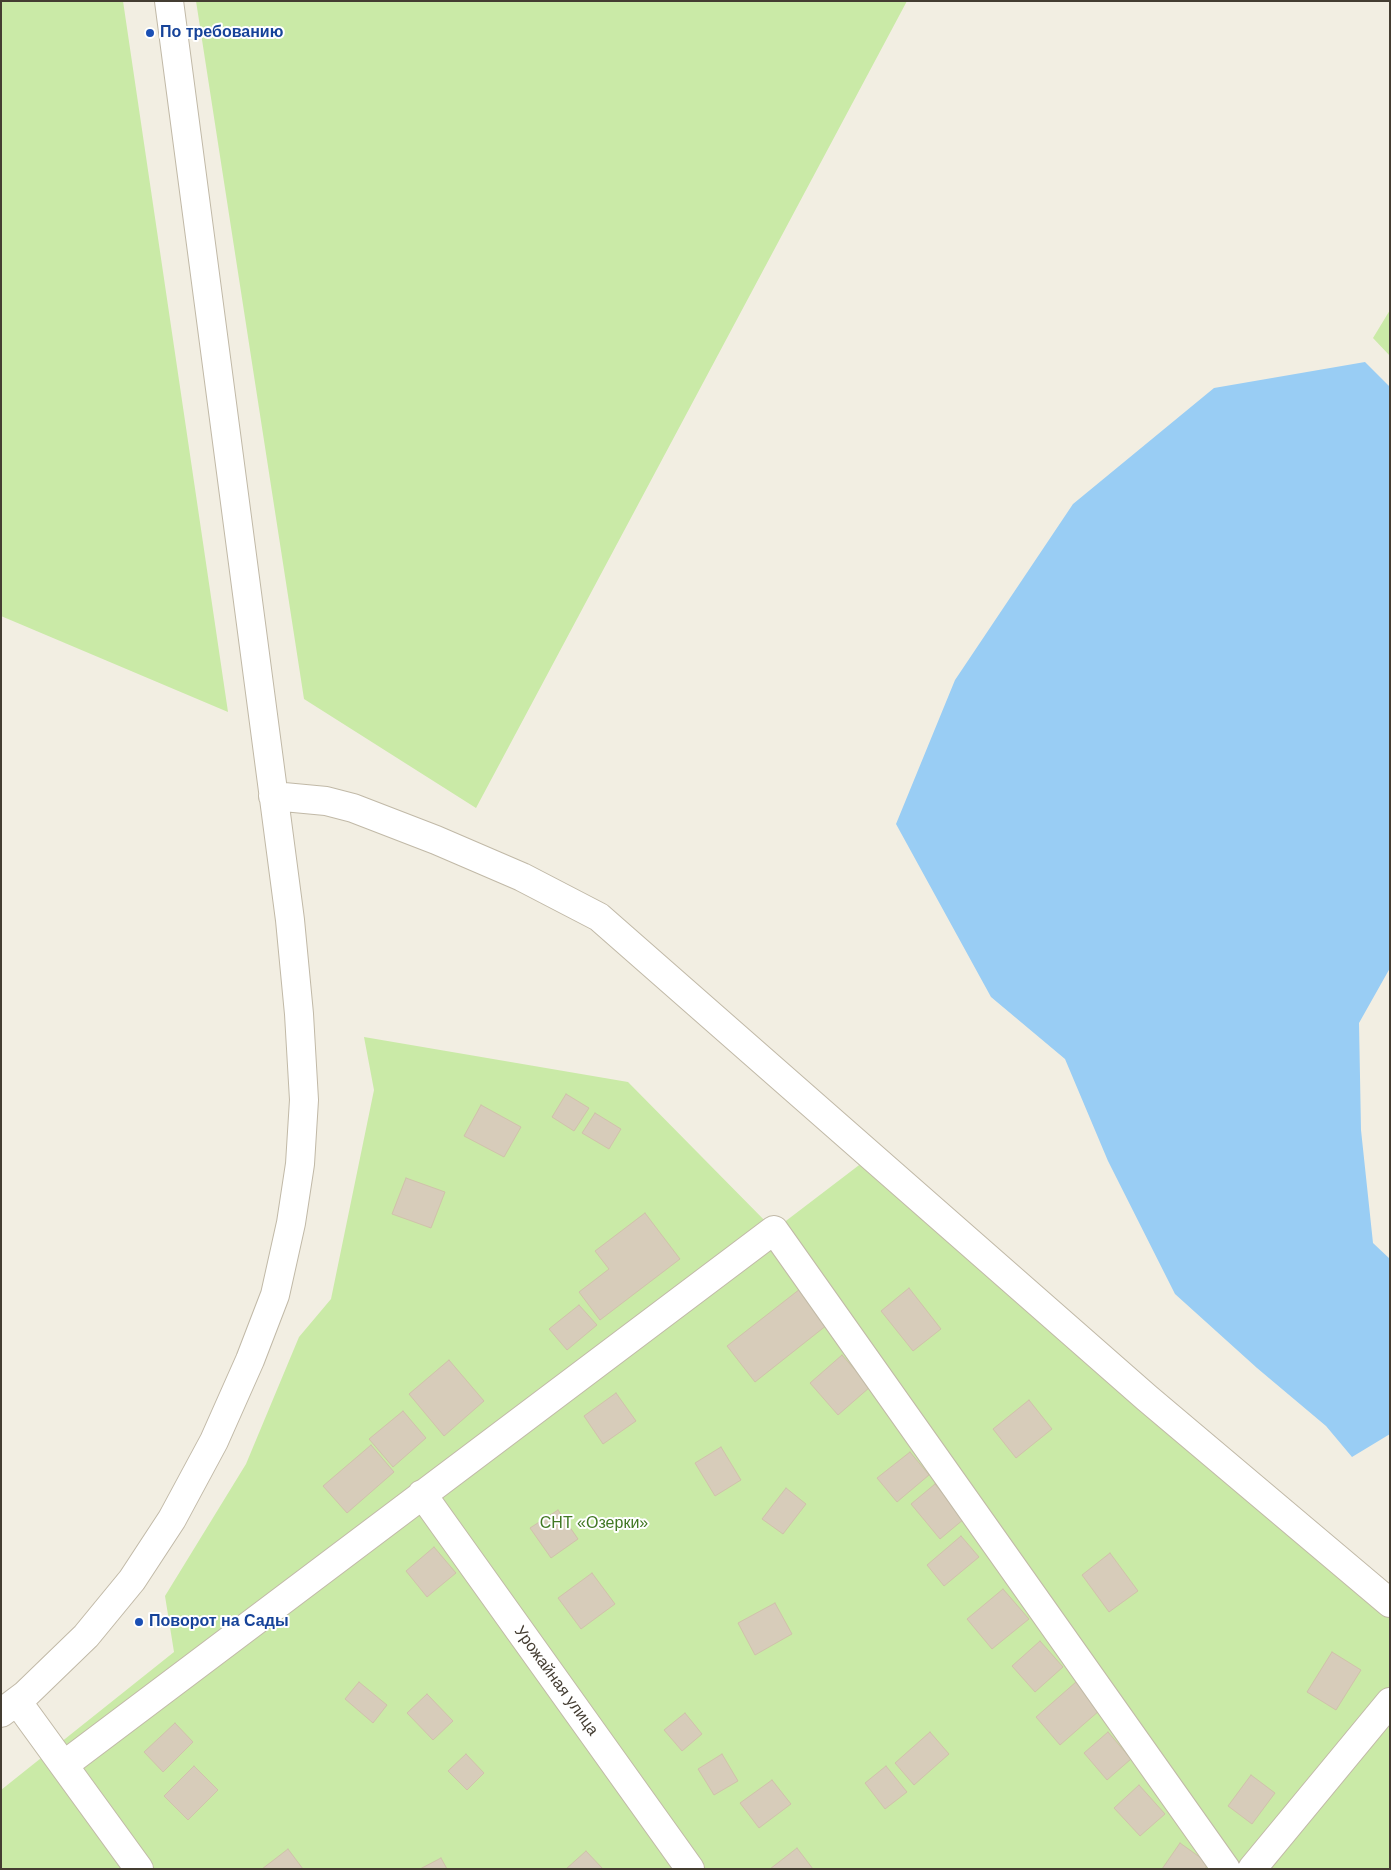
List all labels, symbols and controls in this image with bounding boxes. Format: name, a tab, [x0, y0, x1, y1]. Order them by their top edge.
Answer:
place label: По требованию	[160, 23, 283, 43]
marker: По требованию	[144, 27, 156, 39]
park label: СНТ «Озерки»	[540, 1514, 648, 1534]
place label: Поворот на Сады	[149, 1612, 289, 1632]
marker: Поворот на Сады	[133, 1616, 145, 1628]
street label: Урожайная улица	[510, 1623, 602, 1739]

